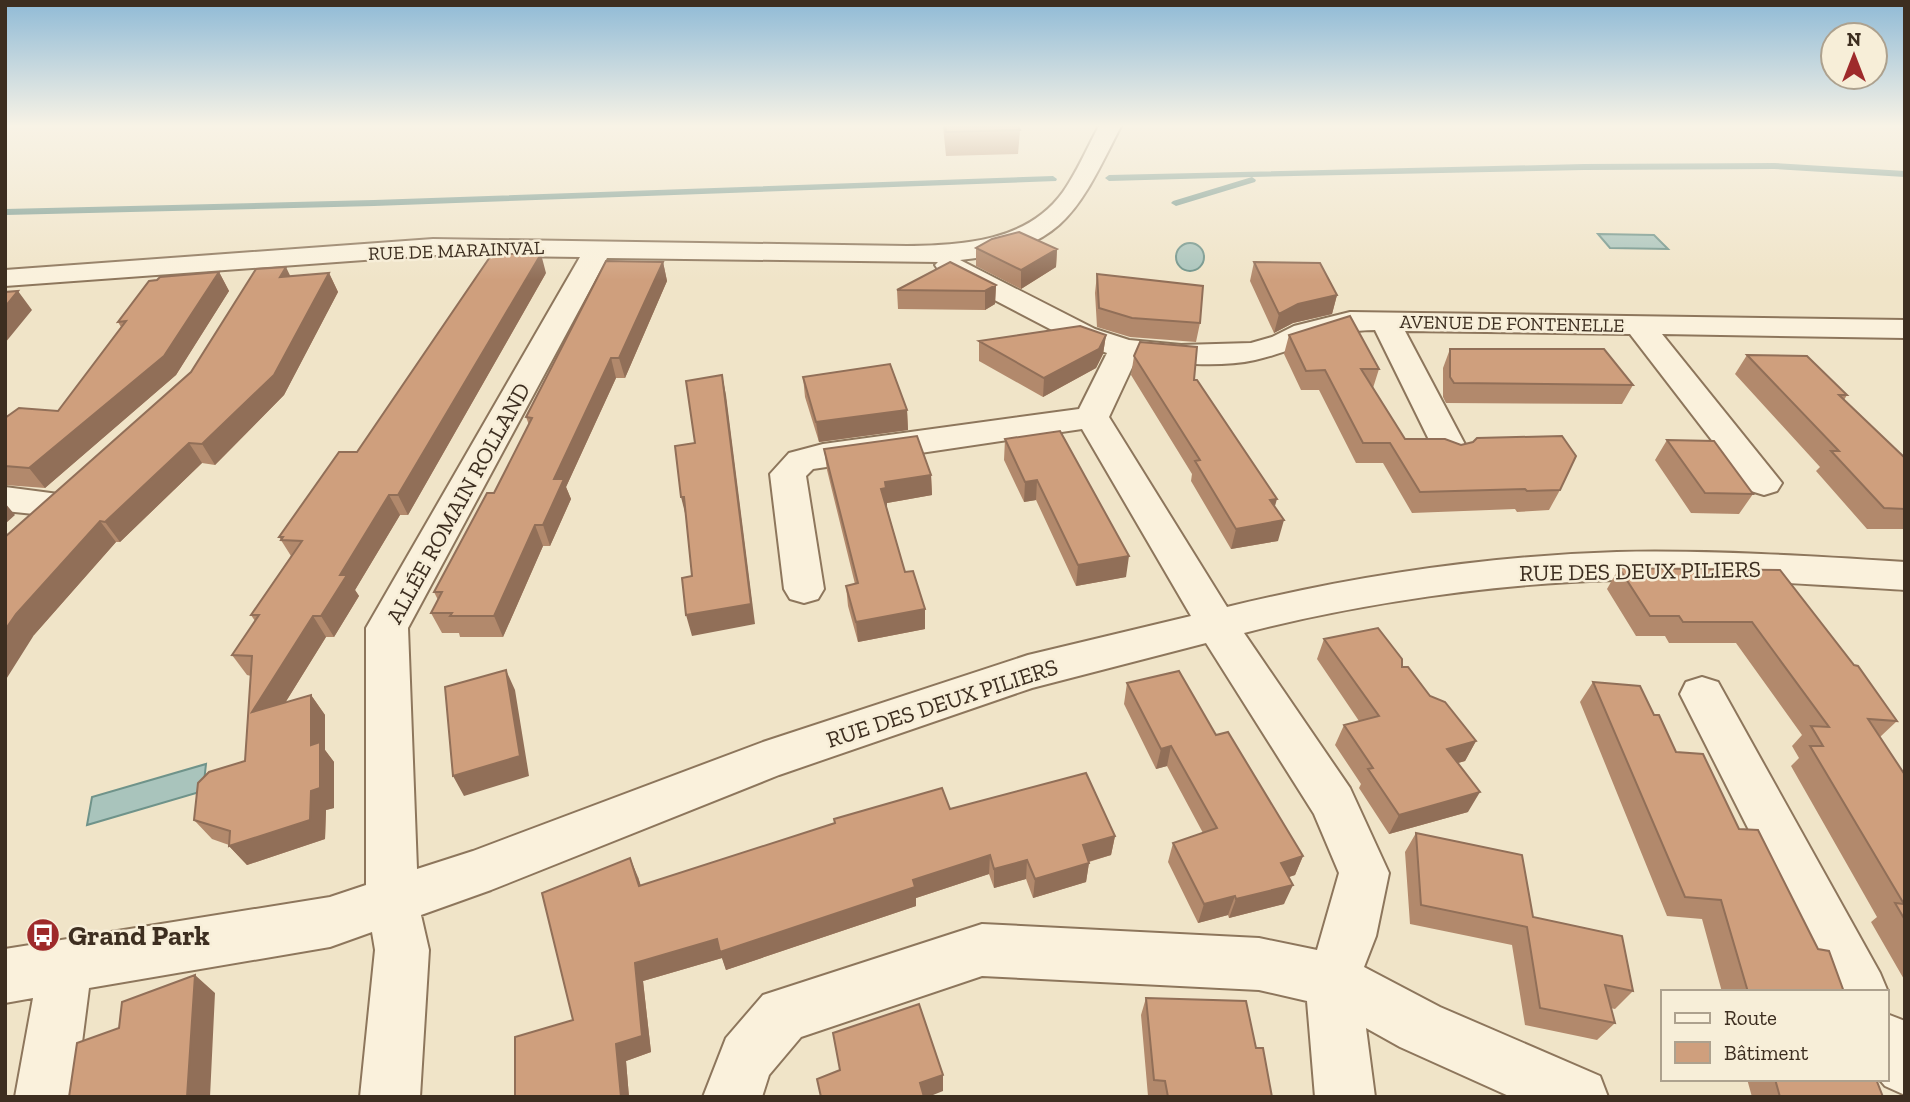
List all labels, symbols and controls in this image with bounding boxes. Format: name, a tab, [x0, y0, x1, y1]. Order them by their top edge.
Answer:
north arrow	[1819, 21, 1889, 91]
text: N	[1847, 28, 1861, 51]
street label: RUE DE MARAINVAL	[368, 236, 545, 265]
street label: AVENUE DE FONTENELLE	[1400, 310, 1624, 337]
street label: ALLÉE ROMAIN ROLLAND	[380, 378, 536, 628]
street label: RUE DES DEUX PILIERS	[1519, 555, 1761, 587]
street label: RUE DES DEUX PILIERS	[823, 652, 1061, 754]
bus stop icon: Grand Park	[24, 916, 62, 954]
place label: Grand Park	[68, 919, 210, 952]
legend	[1661, 990, 1889, 1081]
text: Route	[1724, 1005, 1777, 1030]
text: Bâtiment	[1724, 1040, 1809, 1065]

